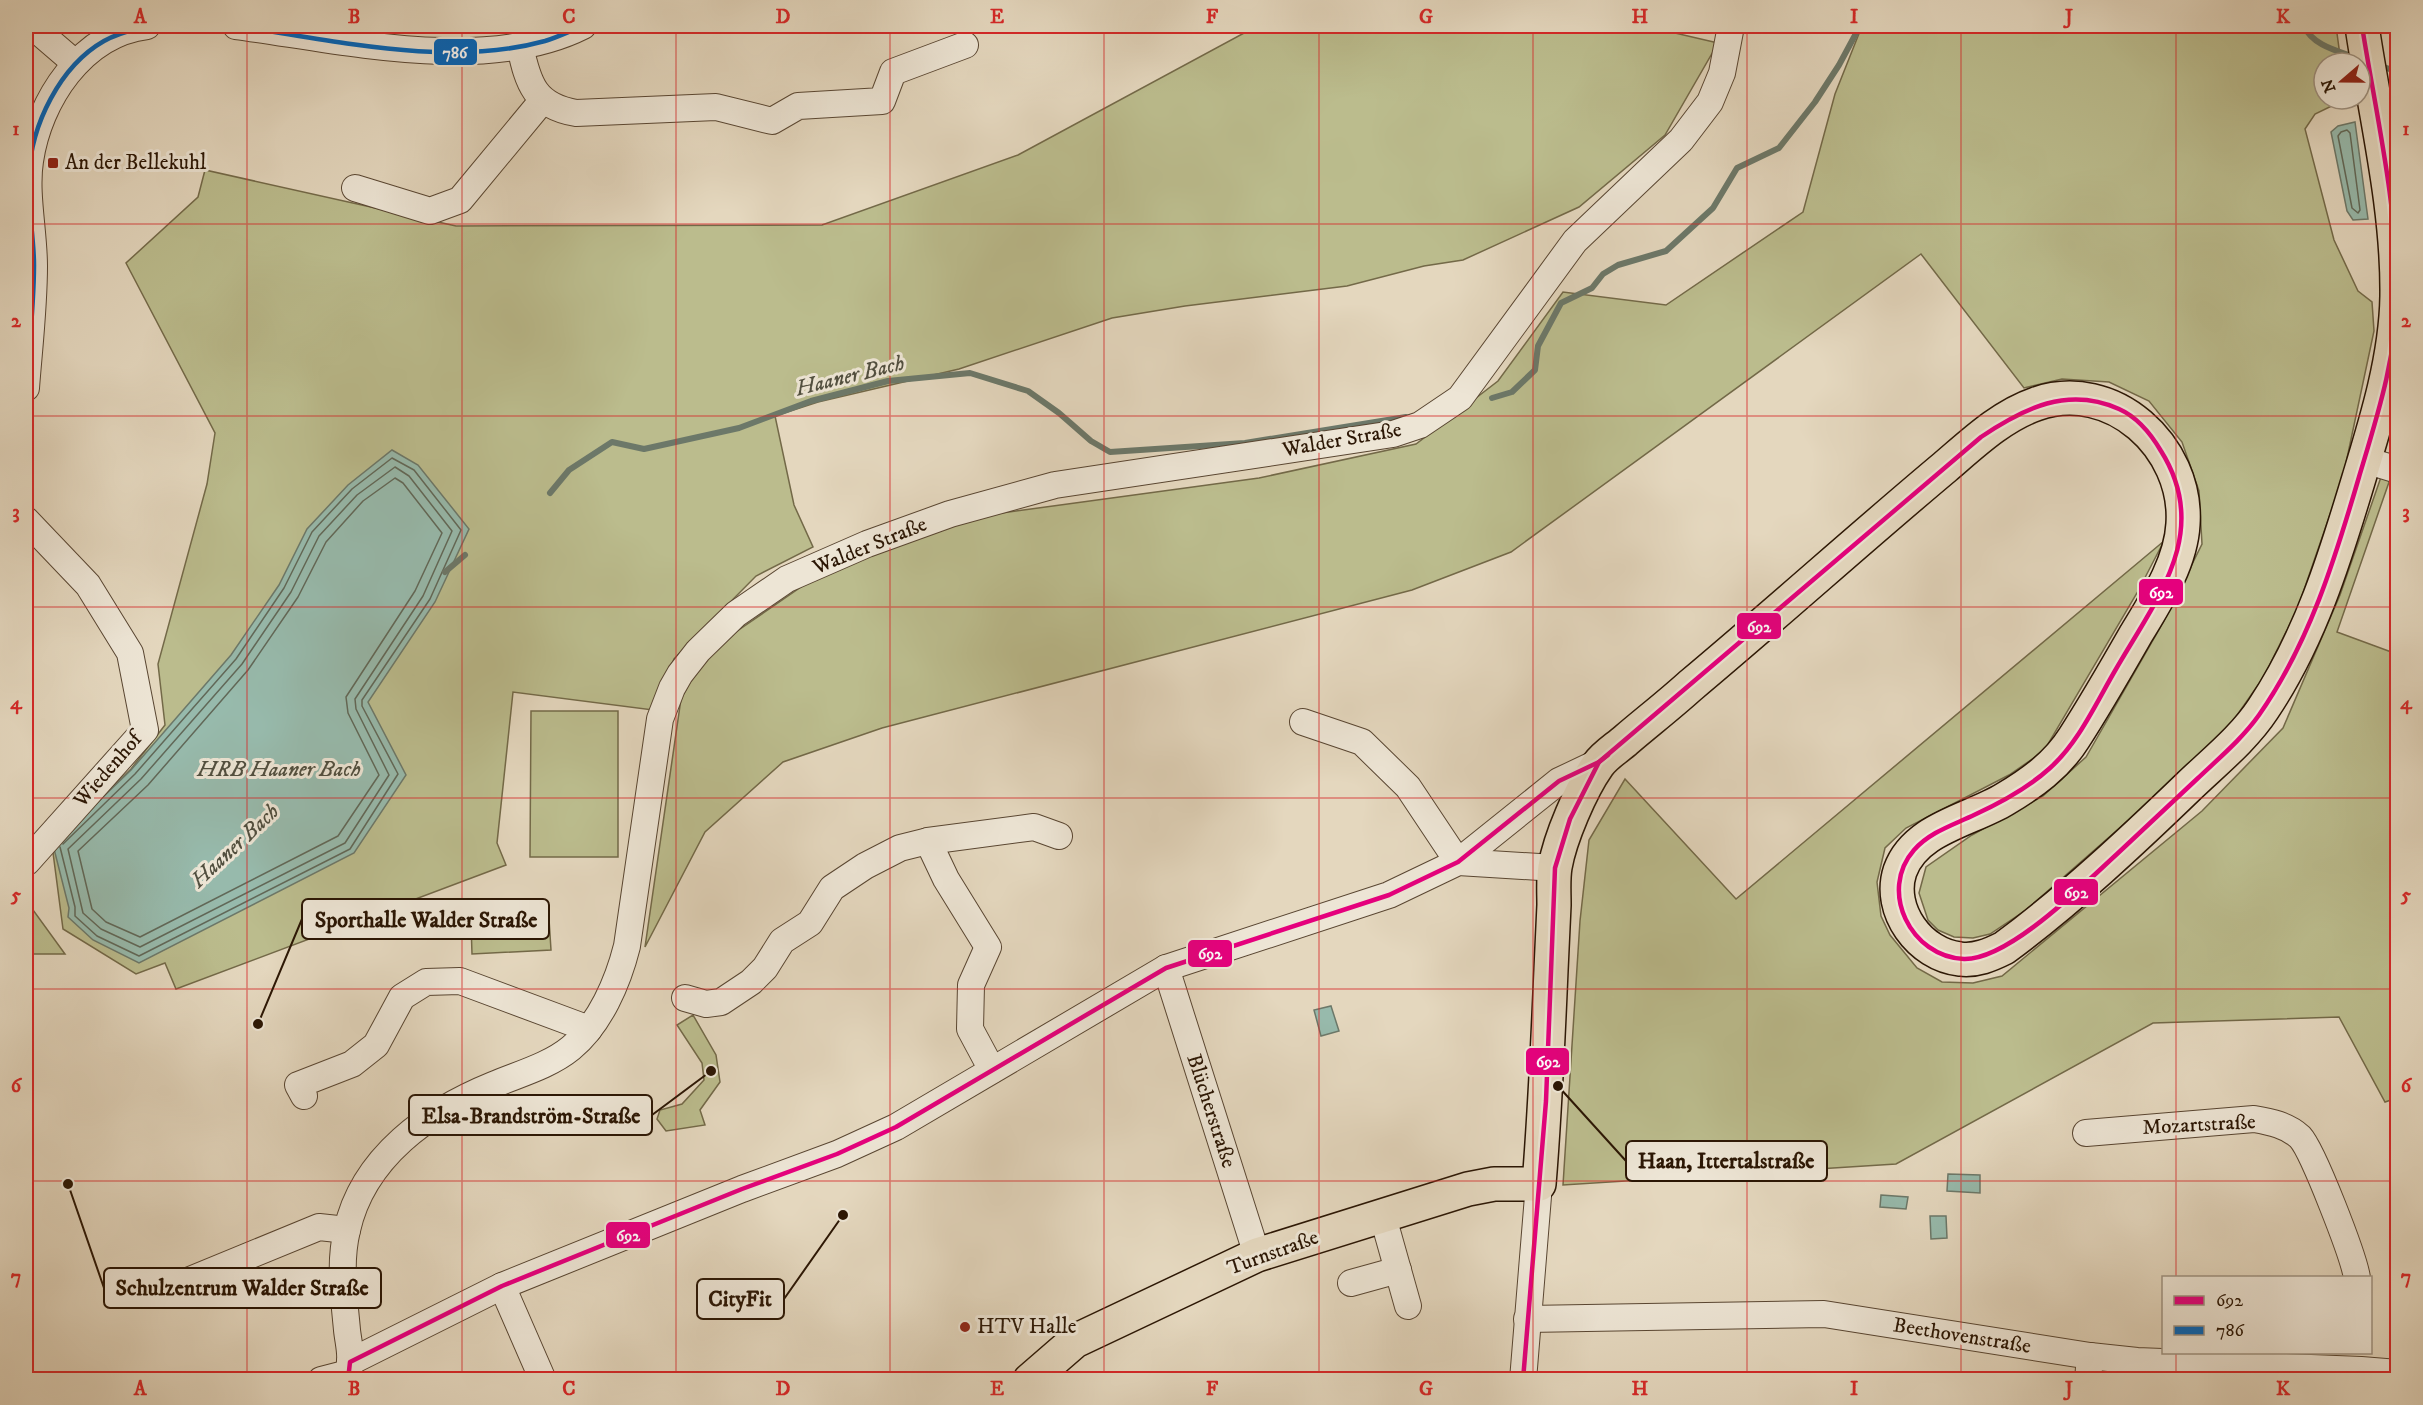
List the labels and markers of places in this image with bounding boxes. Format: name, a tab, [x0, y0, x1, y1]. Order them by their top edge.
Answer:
place label: An der Bellekuhl	[65, 150, 207, 176]
marker: An der Bellekuhl	[46, 156, 60, 170]
callout: Sporthalle Walder Straße	[302, 899, 549, 939]
callout: Elsa-Brandström-Straße	[409, 1095, 652, 1135]
callout: Haan, Ittertalstraße	[1626, 1141, 1827, 1181]
callout: Schulzentrum Walder Straße	[104, 1268, 381, 1308]
callout: CityFit	[697, 1279, 784, 1319]
place label: HTV Halle	[977, 1314, 1077, 1340]
marker: HTV Halle	[958, 1320, 972, 1334]

